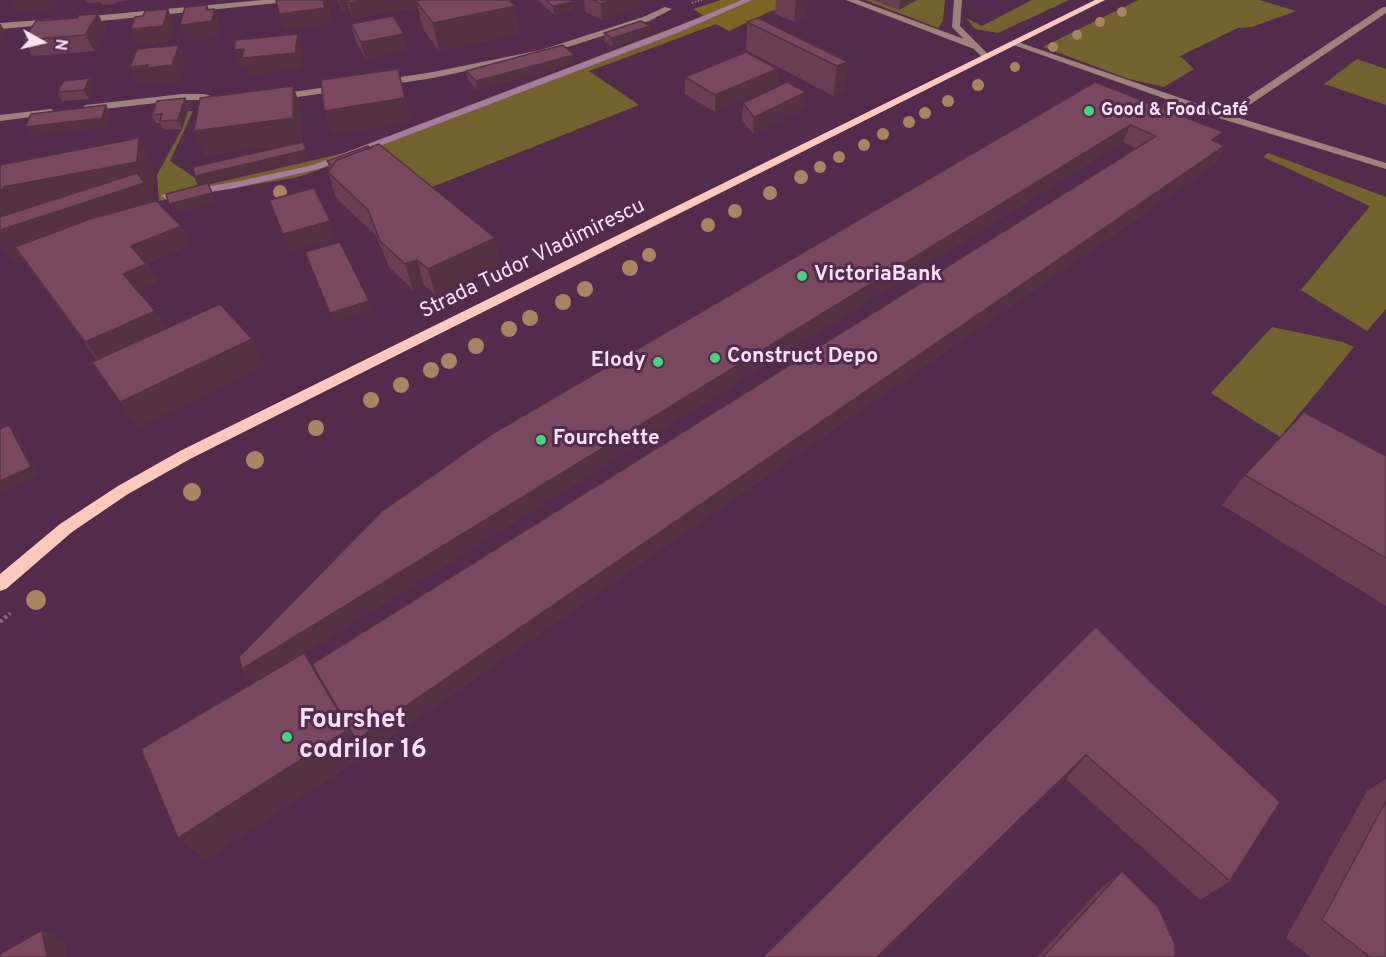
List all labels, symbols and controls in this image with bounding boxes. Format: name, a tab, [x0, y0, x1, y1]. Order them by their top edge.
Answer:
north arrow	[12, 12, 72, 72]
text: N	[49, 37, 71, 52]
place label: Good & Food Café	[1101, 100, 1248, 122]
marker: Good & Food Café	[1082, 104, 1096, 118]
street label: Strada Tudor Vladimirescu	[416, 194, 650, 326]
place label: VictoriaBank	[814, 263, 942, 289]
marker: VictoriaBank	[795, 269, 809, 283]
place label: Construct Depo	[727, 345, 878, 371]
place label: Elody	[591, 349, 646, 375]
marker: Construct Depo	[708, 351, 722, 365]
marker: Elody	[651, 355, 665, 369]
place label: Fourchette	[553, 427, 660, 453]
marker: Fourchette	[534, 433, 548, 447]
place label: Fourshet codrilor 16	[299, 706, 427, 768]
marker: Fourshet codrilor 16	[280, 730, 294, 744]

